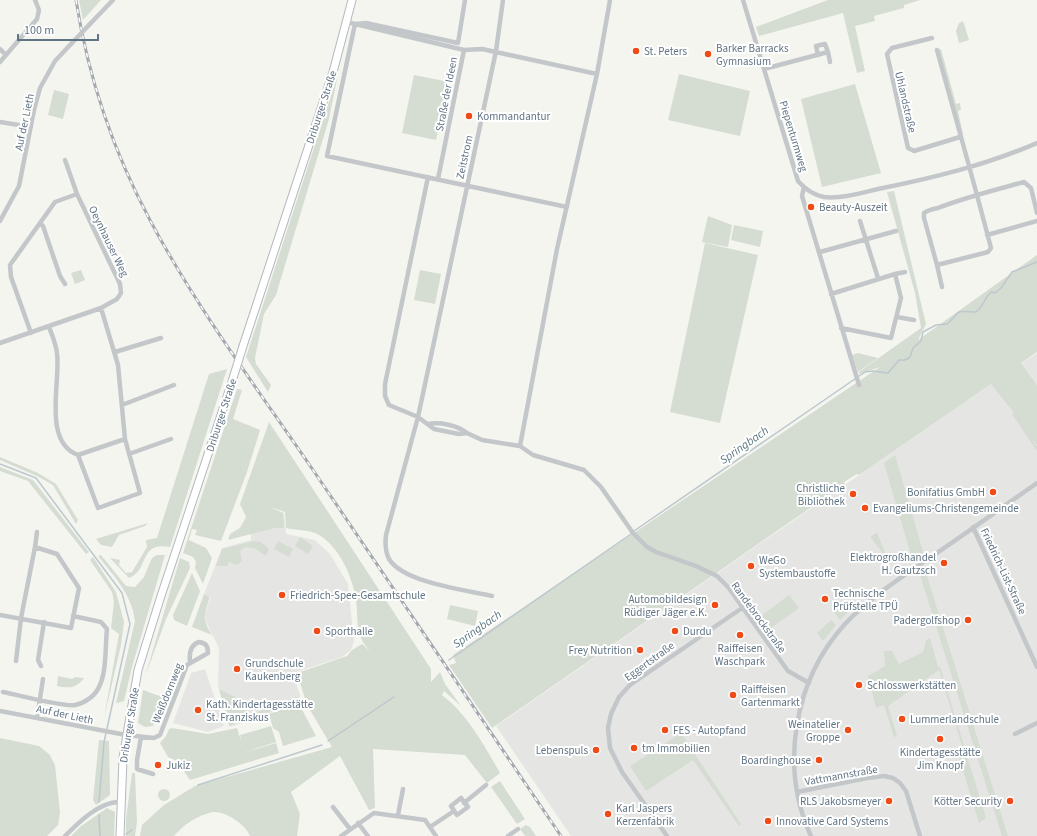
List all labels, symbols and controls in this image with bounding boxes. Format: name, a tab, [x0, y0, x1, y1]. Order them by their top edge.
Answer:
scale bar	[18, 16, 98, 42]
text: 100 m	[24, 22, 54, 39]
place label: Barker Barracks Gymnasium	[716, 41, 789, 69]
place label: St. Peters	[644, 44, 687, 59]
marker: St. Peters	[631, 46, 641, 56]
marker: Barker Barracks Gymnasium	[703, 49, 713, 59]
street label: Straße der Ideen	[432, 55, 461, 133]
street label: Driburger Straße	[303, 68, 341, 146]
street label: Uhlandstraße	[891, 70, 920, 135]
street label: Auf der Lieth	[11, 92, 38, 152]
street label: Piepenturmweg	[776, 99, 812, 174]
place label: Kommandantur	[477, 109, 550, 124]
marker: Kommandantur	[464, 111, 474, 121]
street label: Zeitstrom	[453, 134, 476, 180]
place label: Beauty-Auszeit	[819, 200, 888, 215]
marker: Beauty-Auszeit	[806, 202, 816, 212]
street label: Oeynhauser Weg	[85, 203, 132, 280]
street label: Driburger Straße	[203, 376, 241, 454]
water label: Springbach	[716, 422, 772, 469]
place label: Christliche Bibliothek	[796, 481, 846, 509]
place label: Bonifatius GmbH	[907, 485, 985, 500]
marker: Bonifatius GmbH	[988, 487, 998, 497]
marker: Christliche Bibliothek	[848, 489, 858, 499]
place label: Evangeliums-Christengemeinde	[873, 501, 1019, 516]
marker: Evangeliums-Christengemeinde	[860, 503, 870, 513]
street label: Friedrich-List-Straße	[977, 526, 1030, 617]
place label: Elektrogroßhandel H. Gautzsch	[850, 550, 936, 578]
place label: WeGo Systembaustoffe	[759, 553, 836, 581]
marker: Elektrogroßhandel H. Gautzsch	[939, 558, 949, 568]
marker: WeGo Systembaustoffe	[746, 561, 756, 571]
street label: Randebrockstraße	[728, 579, 790, 656]
place label: Technische Prüfstelle TPÜ	[833, 586, 898, 614]
place label: Friedrich-Spee-Gesamtschule	[290, 588, 426, 603]
marker: Friedrich-Spee-Gesamtschule	[277, 590, 287, 600]
place label: Automobildesign Rüdiger Jäger e.K.	[624, 592, 707, 620]
marker: Technische Prüfstelle TPÜ	[820, 594, 830, 604]
marker: Automobildesign Rüdiger Jäger e.K.	[710, 600, 720, 610]
water label: Springbach	[449, 606, 505, 653]
place label: Padergolfshop	[893, 613, 960, 628]
marker: Padergolfshop	[963, 615, 973, 625]
place label: Sporthalle	[325, 624, 374, 639]
place label: Durdu	[683, 624, 712, 639]
marker: Sporthalle	[312, 626, 322, 636]
marker: Durdu	[670, 626, 680, 636]
marker: Raiffeisen Waschpark	[735, 630, 745, 640]
street label: Eggertstraße	[621, 638, 678, 685]
place label: Raiffeisen Waschpark	[715, 641, 766, 669]
place label: Frey Nutrition	[568, 643, 632, 658]
marker: Frey Nutrition	[635, 645, 645, 655]
place label: Grundschule Kaukenberg	[245, 656, 304, 684]
street label: Weißdornweg	[149, 660, 187, 726]
marker: Grundschule Kaukenberg	[232, 664, 242, 674]
place label: Schlosswerkstätten	[867, 678, 956, 693]
marker: Schlosswerkstätten	[854, 680, 864, 690]
place label: Raiffeisen Gartenmarkt	[741, 682, 800, 710]
street label: Driburger Straße	[116, 686, 143, 764]
marker: Raiffeisen Gartenmarkt	[728, 690, 738, 700]
place label: Kath. Kindertagesstätte St. Franziskus	[206, 697, 314, 725]
street label: Auf der Lieth	[35, 701, 95, 728]
marker: Kath. Kindertagesstätte St. Franziskus	[193, 705, 203, 715]
place label: Lummerlandschule	[910, 712, 1000, 727]
marker: Lummerlandschule	[897, 714, 907, 724]
place label: Weinatelier Groppe	[788, 717, 841, 745]
place label: FES - Autopfand	[673, 723, 746, 738]
marker: FES - Autopfand	[660, 725, 670, 735]
marker: Weinatelier Groppe	[843, 725, 853, 735]
marker: Kindertagesstätte Jim Knopf	[935, 734, 945, 744]
place label: tm Immobilien	[642, 741, 710, 756]
place label: Lebenspuls	[536, 743, 588, 758]
marker: tm Immobilien	[629, 743, 639, 753]
marker: Lebenspuls	[591, 745, 601, 755]
place label: Kindertagesstätte Jim Knopf	[900, 745, 981, 773]
place label: Boardinghouse	[741, 753, 812, 768]
marker: Boardinghouse	[814, 755, 824, 765]
place label: Jukiz	[166, 758, 190, 773]
marker: Jukiz	[153, 760, 163, 770]
street label: Vattmannstraße	[803, 762, 879, 789]
place label: RLS Jakobsmeyer	[800, 794, 881, 809]
place label: Kötter Security	[934, 794, 1002, 809]
marker: RLS Jakobsmeyer	[884, 796, 894, 806]
marker: Kötter Security	[1005, 796, 1015, 806]
place label: Karl Jaspers Kerzenfabrik	[616, 801, 675, 829]
marker: Karl Jaspers Kerzenfabrik	[603, 809, 613, 819]
place label: Innovative Card Systems	[776, 814, 889, 829]
marker: Innovative Card Systems	[763, 816, 773, 826]

